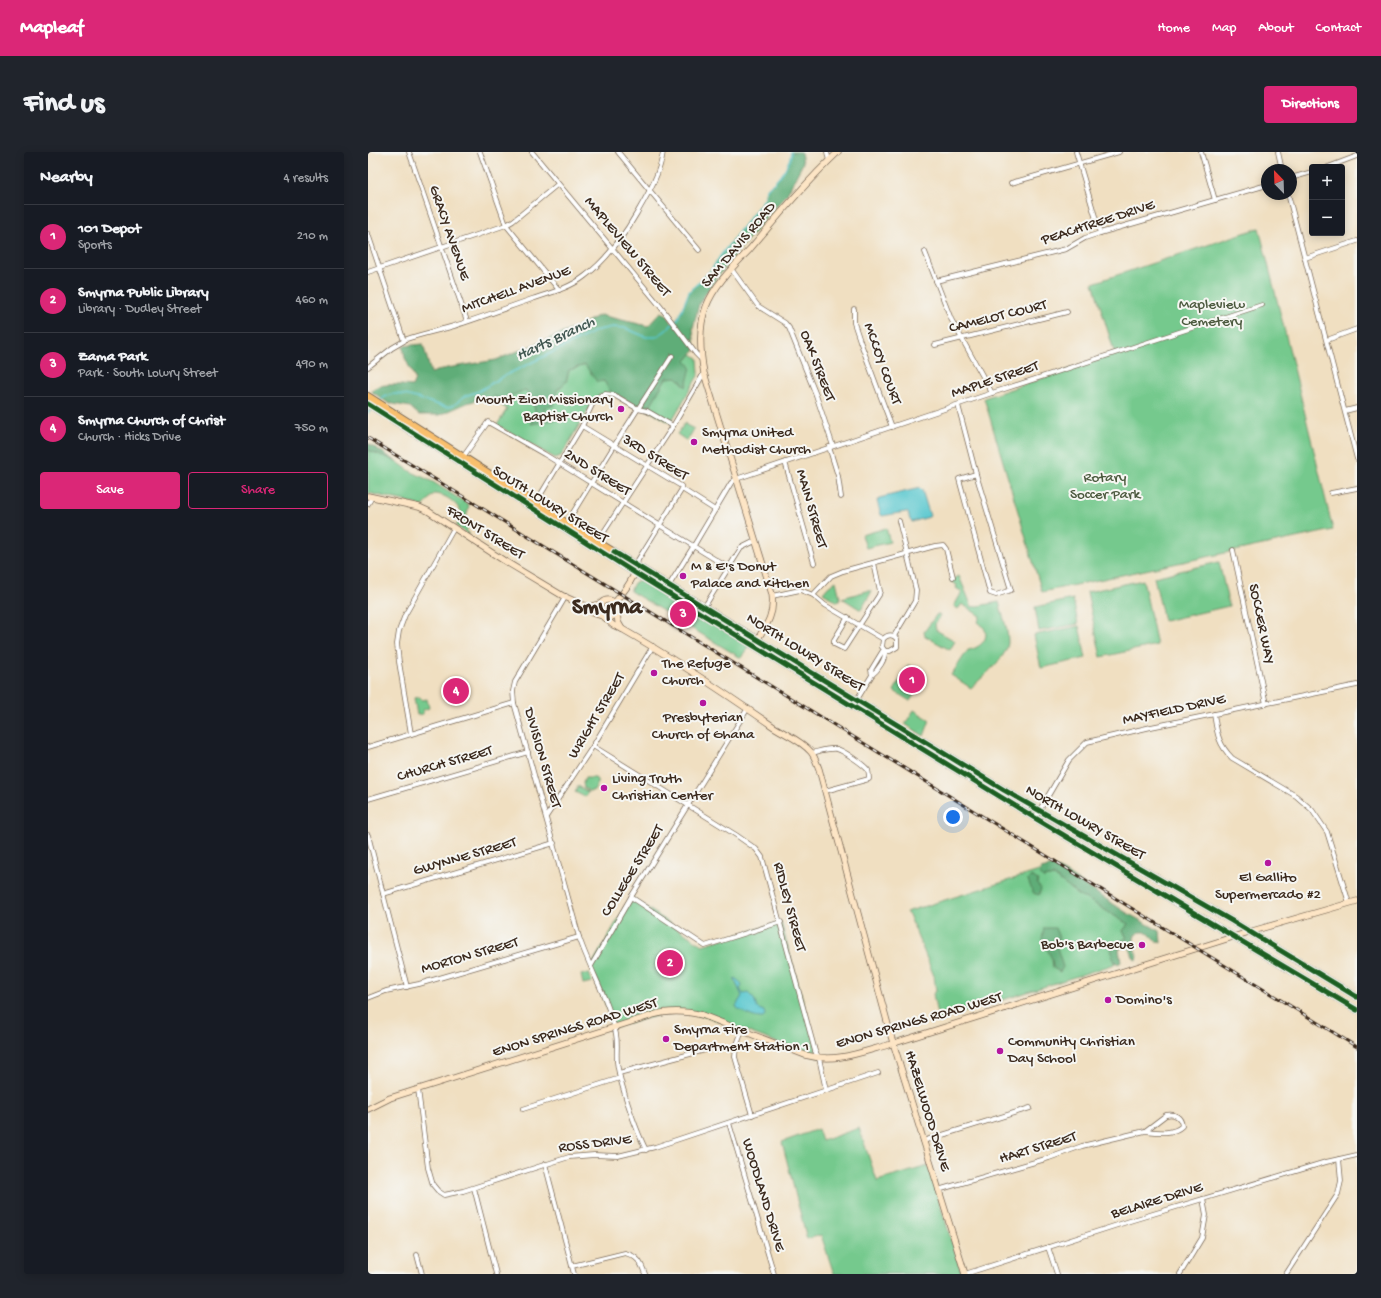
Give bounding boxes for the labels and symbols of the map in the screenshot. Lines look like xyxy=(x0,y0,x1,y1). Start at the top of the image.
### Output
north arrow xyxy=(1261,164,1297,200)
street label: GRACY AVENUE xyxy=(424,183,474,283)
street label: MAPLEVIEW STREET xyxy=(580,193,675,302)
street label: PEACHTREE DRIVE xyxy=(1038,196,1157,250)
street label: SAM DAVIS ROAD xyxy=(698,198,780,292)
street label: MITCHELL AVENUE xyxy=(459,262,574,318)
street label: CAMELOT COURT xyxy=(947,296,1050,338)
park label: Mapleview Cemetery xyxy=(1179,296,1246,331)
water label: Harts Branch xyxy=(514,313,599,366)
street label: MCCOY COURT xyxy=(859,321,906,408)
street label: OAK STREET xyxy=(795,328,839,405)
street label: MAPLE STREET xyxy=(949,357,1042,403)
place label: Mount Zion Missionary Baptist Church xyxy=(476,391,614,426)
marker: Mount Zion Missionary Baptist Church xyxy=(616,404,626,414)
place label: Smyrna United Methodist Church xyxy=(702,424,811,459)
street label: 3RD STREET xyxy=(618,430,692,486)
marker: Smyrna United Methodist Church xyxy=(689,437,699,447)
street label: 2ND STREET xyxy=(560,445,635,501)
street label: SOUTH LOWRY STREET xyxy=(489,462,612,549)
street label: MAIN STREET xyxy=(791,467,831,552)
park label: Rotary Soccer Park xyxy=(1070,469,1141,504)
street label: FRONT STREET xyxy=(442,501,528,565)
place label: M & E's Donut Palace and Kitchen xyxy=(690,558,809,593)
marker: M & E's Donut Palace and Kitchen xyxy=(678,571,688,581)
street label: SOCCER WAY xyxy=(1244,582,1278,666)
district label: Smyrna xyxy=(572,595,643,622)
pin: 3 xyxy=(670,599,696,629)
street label: NORTH LOWRY STREET xyxy=(743,610,868,697)
place label: The Refuge Church xyxy=(661,655,731,690)
pin: 1 xyxy=(899,665,925,695)
marker: The Refuge Church xyxy=(649,668,659,678)
street label: WRIGHT STREET xyxy=(564,669,630,762)
pin: 4 xyxy=(443,676,469,706)
street label: MAYFIELD DRIVE xyxy=(1121,690,1228,730)
marker: Presbyterian Church of Ghana xyxy=(698,698,708,708)
street label: DIVISION STREET xyxy=(519,705,565,811)
place label: Presbyterian Church of Ghana xyxy=(652,709,755,744)
street label: CHURCH STREET xyxy=(395,741,496,786)
place label: Living Truth Christian Center xyxy=(612,770,715,805)
street label: NORTH LOWRY STREET xyxy=(1022,781,1149,865)
marker: Living Truth Christian Center xyxy=(599,783,609,793)
your location xyxy=(943,807,963,827)
street label: COLLEGE STREET xyxy=(598,821,669,920)
street label: GWYNNE STREET xyxy=(411,833,520,880)
marker: El Gallito Supermercado #2 xyxy=(1263,858,1273,868)
street label: RIDLEY STREET xyxy=(768,860,810,955)
place label: El Gallito Supermercado #2 xyxy=(1215,869,1321,904)
street label: MORTON STREET xyxy=(419,933,522,979)
place label: Bob's Barbecue xyxy=(1040,936,1134,954)
marker: Bob's Barbecue xyxy=(1137,940,1147,950)
pin: 2 xyxy=(657,948,683,978)
street label: ENON SPRINGS ROAD WEST xyxy=(834,988,1005,1053)
place label: Domino's xyxy=(1115,991,1172,1009)
street label: ENON SPRINGS ROAD WEST xyxy=(490,994,661,1062)
marker: Domino's xyxy=(1103,995,1113,1005)
place label: Smyrna Fire Department Station 1 xyxy=(673,1021,809,1056)
place label: Community Christian Day School xyxy=(1007,1033,1135,1068)
marker: Smyrna Fire Department Station 1 xyxy=(661,1034,671,1044)
marker: Community Christian Day School xyxy=(995,1046,1005,1056)
street label: HAZELWOOD DRIVE xyxy=(900,1049,954,1174)
street label: HART STREET xyxy=(997,1127,1080,1168)
street label: ROSS DRIVE xyxy=(558,1131,633,1157)
street label: WOODLAND DRIVE xyxy=(737,1136,789,1254)
street label: BELAIRE DRIVE xyxy=(1108,1178,1206,1224)

